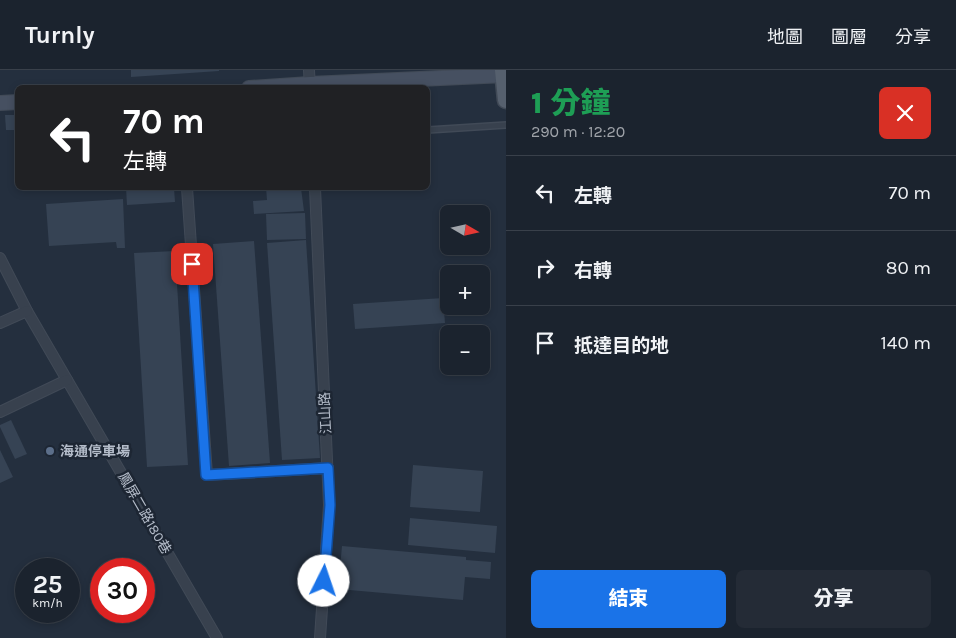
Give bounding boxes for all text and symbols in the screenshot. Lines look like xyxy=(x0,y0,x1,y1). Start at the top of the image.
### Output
text: Turnly xyxy=(25,21,95,49)
text: 地圖 xyxy=(767,26,803,48)
text: 圖層 xyxy=(831,26,867,48)
text: 分享 xyxy=(895,26,931,48)
text: 1 分鐘 xyxy=(531,85,611,121)
button: close xyxy=(879,87,931,139)
text: 70 m xyxy=(123,101,205,142)
icon: left xyxy=(40,105,105,170)
text: 290 m · 12:20 xyxy=(531,122,625,141)
text: 左轉 xyxy=(123,149,167,175)
icon: left xyxy=(531,179,559,207)
text: 70 m xyxy=(889,182,931,204)
text: 左轉 xyxy=(574,185,612,207)
north arrow xyxy=(440,205,490,255)
map controls xyxy=(440,205,490,375)
pin xyxy=(171,243,213,285)
icon: arrive xyxy=(178,250,206,278)
icon: right xyxy=(531,254,559,282)
text: 80 m xyxy=(886,257,931,279)
text: 右轉 xyxy=(574,260,612,282)
button: + xyxy=(440,265,490,315)
button: − xyxy=(440,325,490,375)
icon: arrive xyxy=(531,329,559,357)
text: 140 m xyxy=(881,332,931,354)
text: 抵達目的地 xyxy=(574,335,669,357)
street label: 江山路 xyxy=(316,392,335,434)
place label: 海通停車場 xyxy=(60,443,130,460)
marker: 海通停車場 xyxy=(44,445,56,457)
street label: 鳳屏二路180巷 xyxy=(114,469,175,557)
position arrow xyxy=(297,554,349,606)
speed limit sign: 30 xyxy=(90,558,155,623)
text: 25 xyxy=(33,570,62,599)
button: 結束 xyxy=(531,570,726,628)
button: 分享 xyxy=(736,570,931,628)
text: km/h xyxy=(32,596,63,610)

